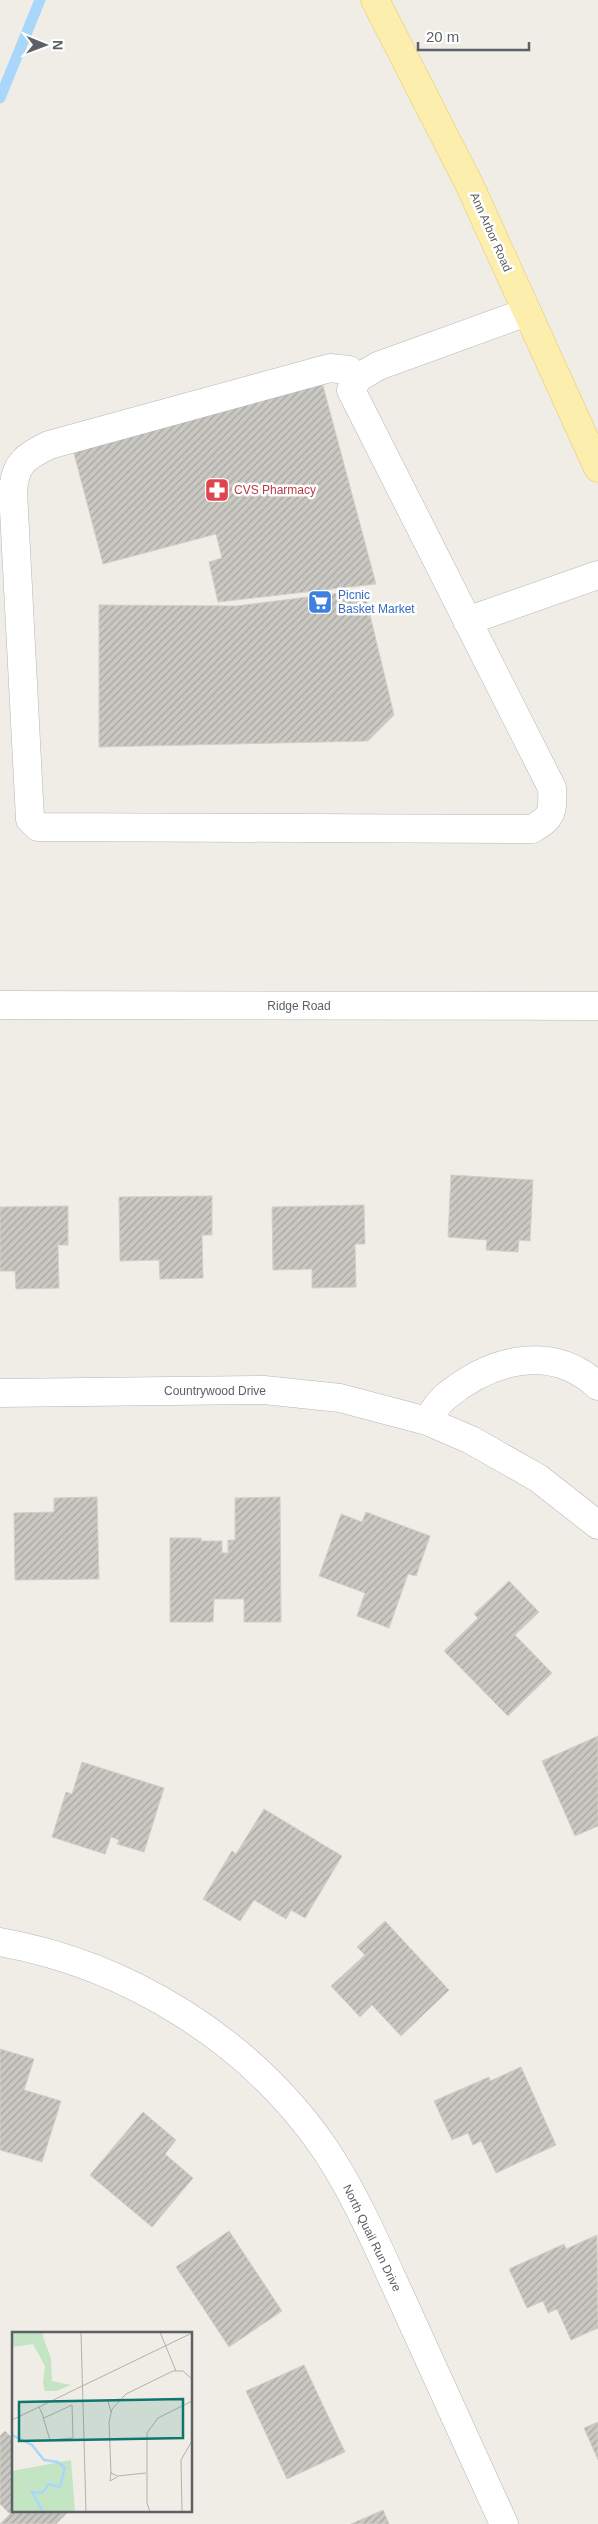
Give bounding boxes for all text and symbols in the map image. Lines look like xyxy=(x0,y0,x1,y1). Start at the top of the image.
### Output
north arrow xyxy=(20,20,70,70)
scale bar xyxy=(418,20,529,52)
text: 20 m xyxy=(426,28,459,45)
text: N xyxy=(50,40,66,50)
street label: Ann Arbor Road xyxy=(467,190,515,274)
pharmacy icon: CVS Pharmacy xyxy=(204,477,230,503)
place label: CVS Pharmacy xyxy=(234,483,316,497)
place label: Picnic Basket Market xyxy=(338,588,415,616)
supermarket icon: Picnic Basket Market xyxy=(307,589,333,615)
street label: Ridge Road xyxy=(267,999,331,1013)
street label: Countrywood Drive xyxy=(164,1384,266,1398)
street label: North Quail Run Drive xyxy=(340,2182,404,2294)
inset map xyxy=(12,2332,192,2512)

